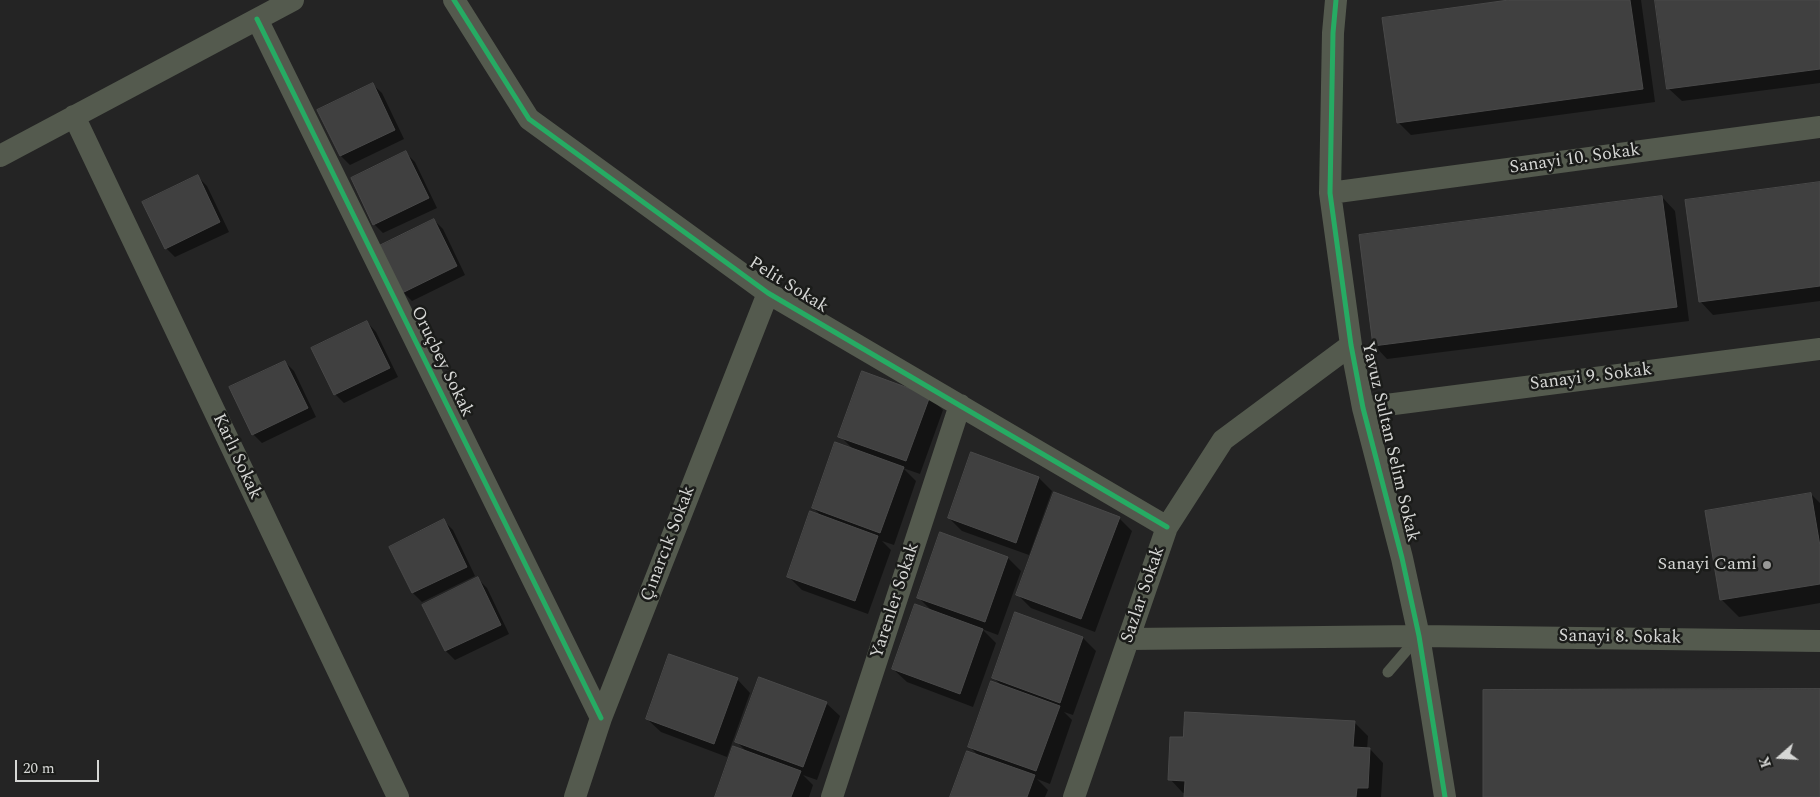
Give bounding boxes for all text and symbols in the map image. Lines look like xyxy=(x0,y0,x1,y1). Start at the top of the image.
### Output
street label: Sanayi 10. Sokak xyxy=(1508,140,1642,180)
street label: Pelit Sokak xyxy=(744,253,832,319)
street label: Oruçbey Sokak xyxy=(405,303,477,421)
street label: Yavuz Sultan Selim Sokak xyxy=(1355,340,1423,544)
street label: Sanayi 9. Sokak xyxy=(1529,360,1653,396)
street label: Karlı Sokak xyxy=(207,411,265,503)
street label: Çınarcık Sokak xyxy=(637,483,701,605)
street label: Yarenler Sokak xyxy=(867,540,925,662)
street label: Sazlar Sokak xyxy=(1117,544,1171,646)
place label: Sanayi Cami xyxy=(1658,554,1757,576)
marker: Sanayi Cami xyxy=(1761,559,1773,571)
street label: Sanayi 8. Sokak xyxy=(1558,626,1682,650)
north arrow xyxy=(1755,732,1805,782)
scale bar xyxy=(18,750,101,782)
text: K xyxy=(1754,754,1777,771)
text: 20 m xyxy=(23,757,55,780)

